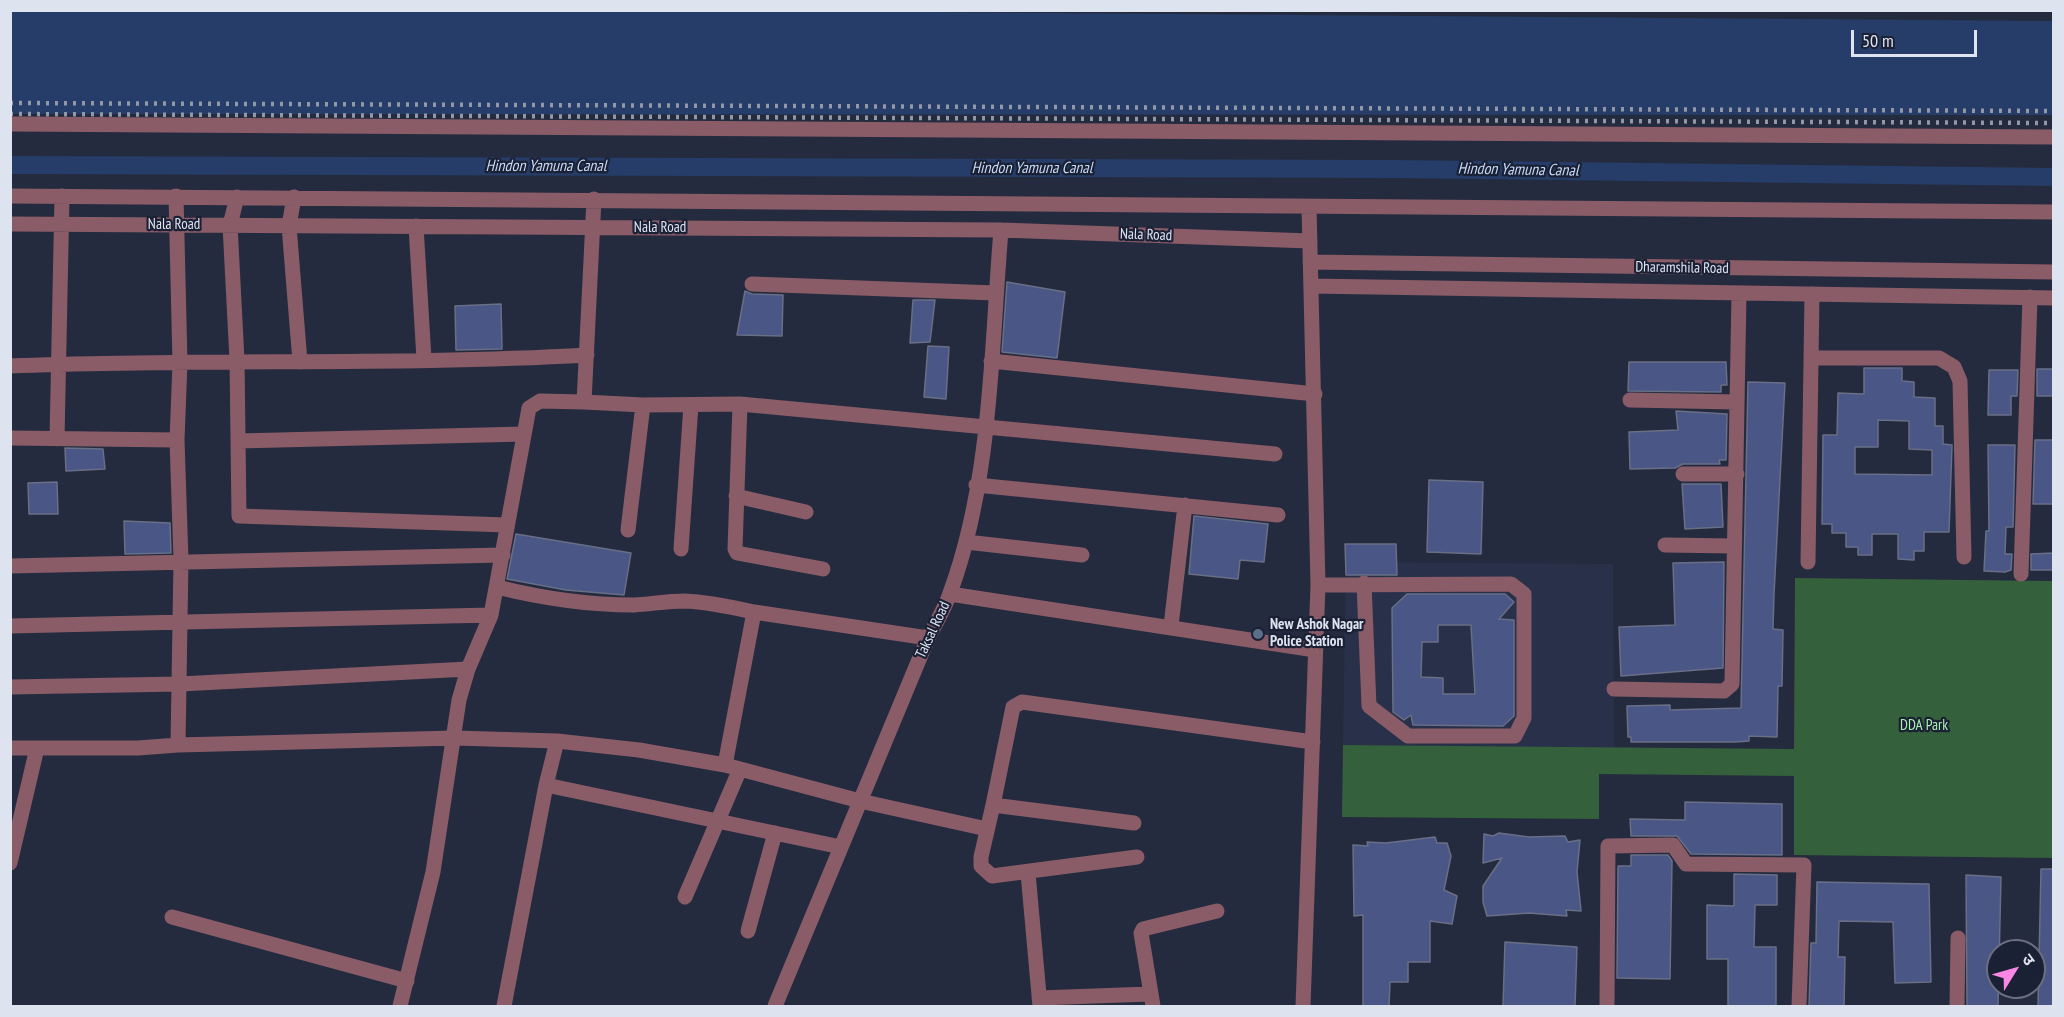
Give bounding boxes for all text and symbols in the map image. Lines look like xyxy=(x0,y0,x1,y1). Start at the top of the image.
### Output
scale bar xyxy=(1854,18,1980,56)
text: 50 m xyxy=(1862,29,1894,52)
water label: Hindon Yamuna Canal xyxy=(486,156,606,176)
water label: Hindon Yamuna Canal xyxy=(972,158,1092,178)
water label: Hindon Yamuna Canal xyxy=(1457,159,1579,181)
street label: Nala Road xyxy=(148,216,200,234)
street label: Nala Road xyxy=(634,219,686,237)
street label: Nala Road xyxy=(1120,225,1172,245)
street label: Dharamshila Road xyxy=(1635,258,1729,278)
street label: Taksal Road xyxy=(912,599,954,661)
place label: New Ashok Nagar Police Station xyxy=(1270,616,1363,651)
marker: New Ashok Nagar Police Station xyxy=(1251,627,1265,641)
park label: DDA Park xyxy=(1900,717,1948,735)
north arrow xyxy=(1986,939,2046,999)
text: उ xyxy=(2018,950,2040,969)

